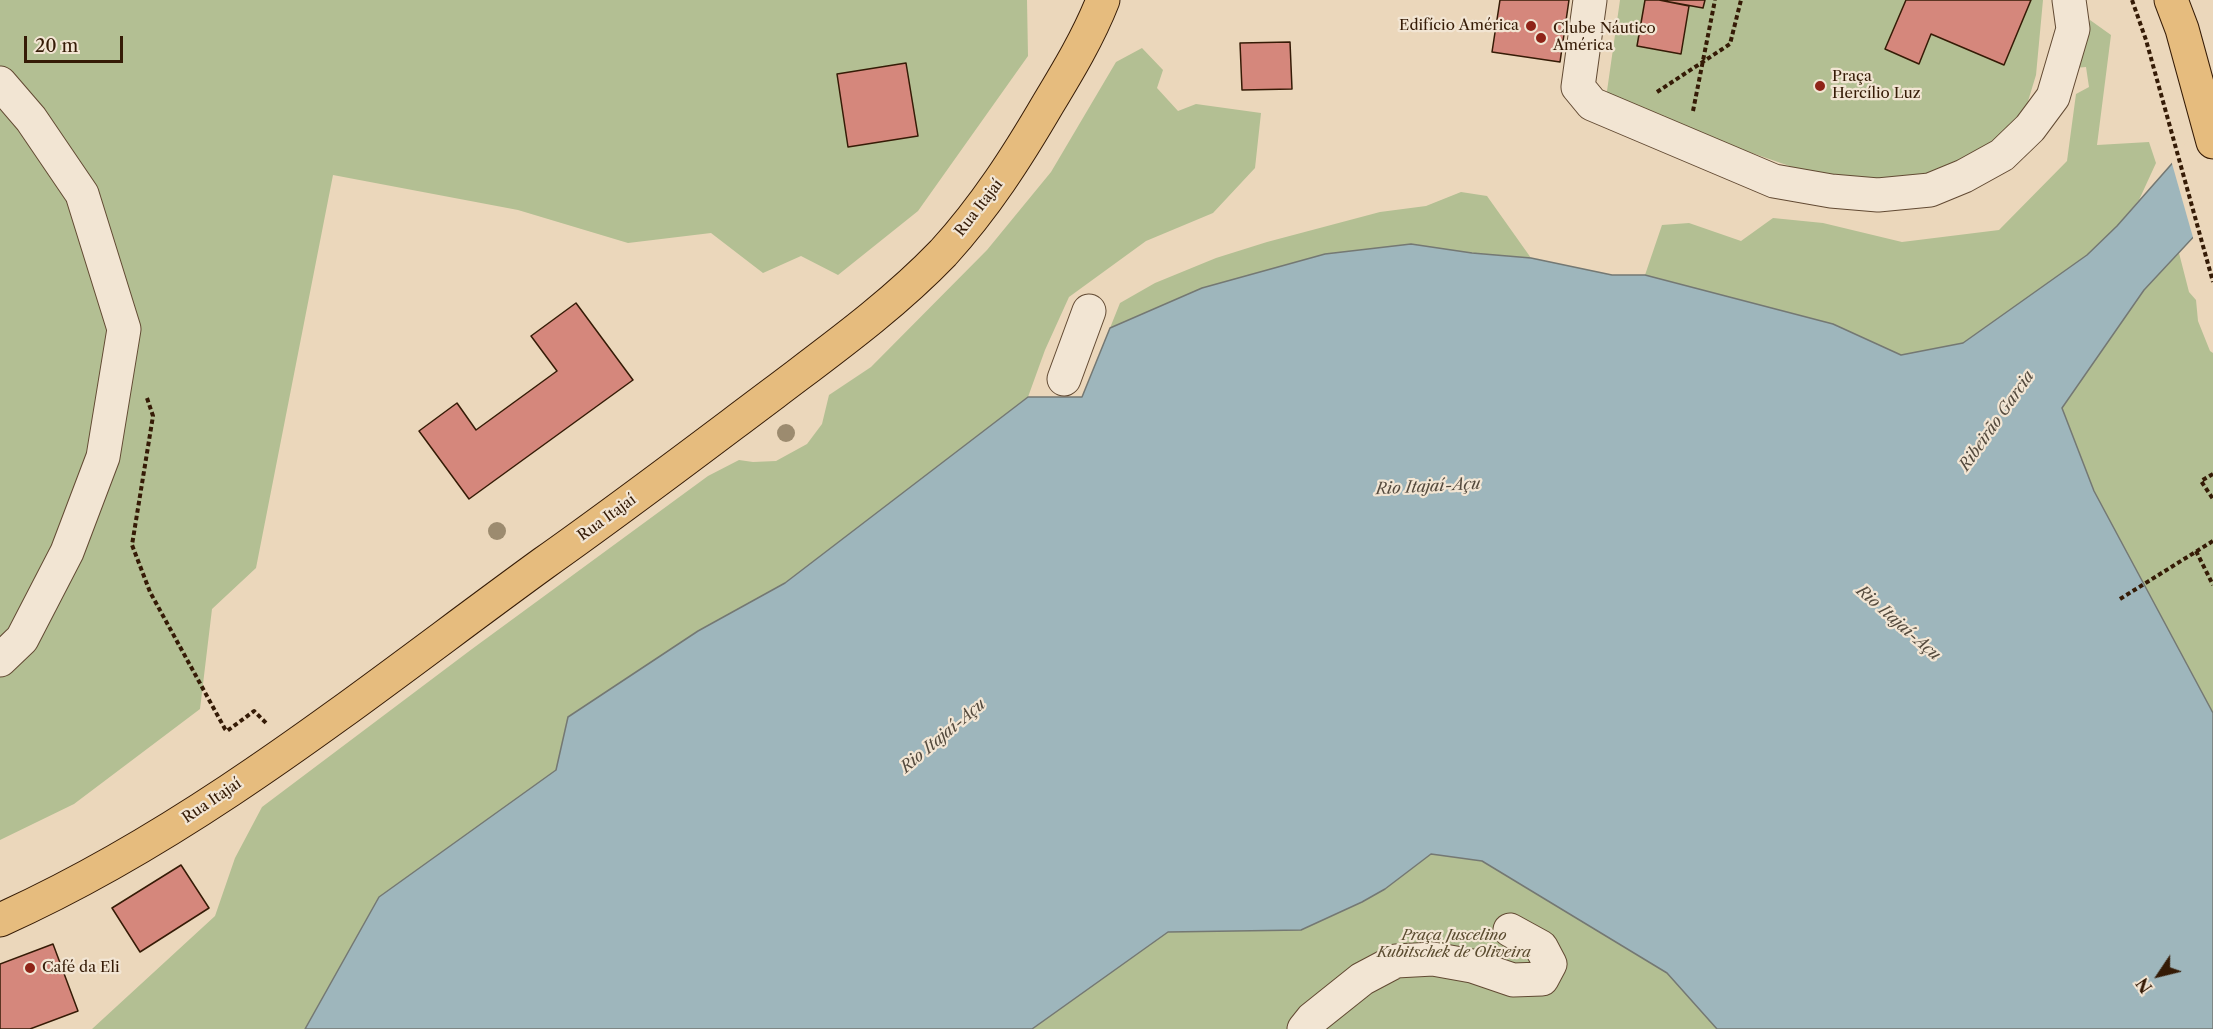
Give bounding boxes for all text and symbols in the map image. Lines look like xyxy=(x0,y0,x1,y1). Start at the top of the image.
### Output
place label: Edifício América xyxy=(1399,17,1519,35)
marker: Edifício América xyxy=(1524,19,1538,33)
place label: Clube Náutico América xyxy=(1553,20,1656,55)
scale bar xyxy=(27,24,126,62)
marker: Clube Náutico América xyxy=(1534,31,1548,45)
text: 20 m xyxy=(35,35,78,57)
place label: Praça Hercílio Luz xyxy=(1832,68,1920,103)
marker: Praça Hercílio Luz xyxy=(1813,79,1827,93)
street label: Rua Itajaí xyxy=(951,176,1007,240)
water label: Ribeirão Garcia xyxy=(1955,367,2039,475)
water label: Rio Itajaí-Açu xyxy=(1375,475,1481,499)
street label: Rua Itajaí xyxy=(574,491,640,545)
water label: Rio Itajaí-Açu xyxy=(1852,581,1944,665)
water label: Rio Itajaí-Açu xyxy=(897,695,989,777)
street label: Rua Itajaí xyxy=(179,775,245,827)
park label: Praça Juscelino Kubitschek de Oliveira xyxy=(1377,927,1531,962)
north arrow xyxy=(2129,945,2189,1005)
place label: Café da Eli xyxy=(42,959,119,977)
marker: Café da Eli xyxy=(23,961,37,975)
text: N xyxy=(2132,974,2156,997)

